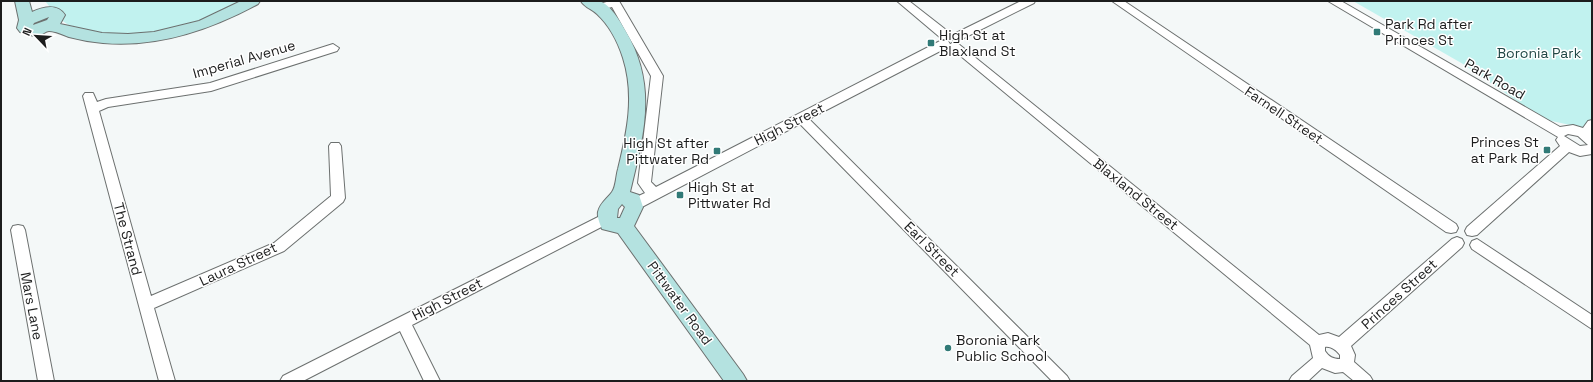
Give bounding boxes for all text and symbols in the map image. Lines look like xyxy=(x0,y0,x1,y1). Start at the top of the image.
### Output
place label: Park Rd after Princes St xyxy=(1385,15,1472,49)
north arrow xyxy=(16,16,56,56)
text: N xyxy=(19,25,35,38)
place label: High St at Blaxland St xyxy=(939,26,1016,60)
marker: Park Rd after Princes St xyxy=(1372,27,1382,37)
street label: Imperial Avenue xyxy=(191,36,297,82)
marker: High St at Blaxland St xyxy=(926,38,936,48)
park label: Boronia Park xyxy=(1497,44,1582,62)
street label: Park Road xyxy=(1461,54,1529,104)
street label: Farnell Street xyxy=(1241,82,1327,148)
street label: High Street xyxy=(751,99,827,149)
place label: Princes St at Park Rd xyxy=(1471,133,1539,167)
place label: High St after Pittwater Rd xyxy=(623,134,709,168)
marker: Princes St at Park Rd xyxy=(1542,145,1552,155)
marker: High St after Pittwater Rd xyxy=(712,146,722,156)
street label: Blaxland Street xyxy=(1090,154,1182,234)
place label: High St at Pittwater Rd xyxy=(688,178,771,212)
marker: High St at Pittwater Rd xyxy=(675,190,685,200)
street label: The Strand xyxy=(110,201,146,277)
street label: Earl Street xyxy=(901,218,963,280)
street label: Laura Street xyxy=(196,238,280,290)
street label: Princes Street xyxy=(1357,255,1441,333)
street label: Pittwater Road xyxy=(644,258,716,348)
street label: Mars Lane xyxy=(17,270,47,342)
street label: High Street xyxy=(409,274,485,324)
place label: Boronia Park Public School xyxy=(956,331,1047,365)
marker: Boronia Park Public School xyxy=(943,343,953,353)

